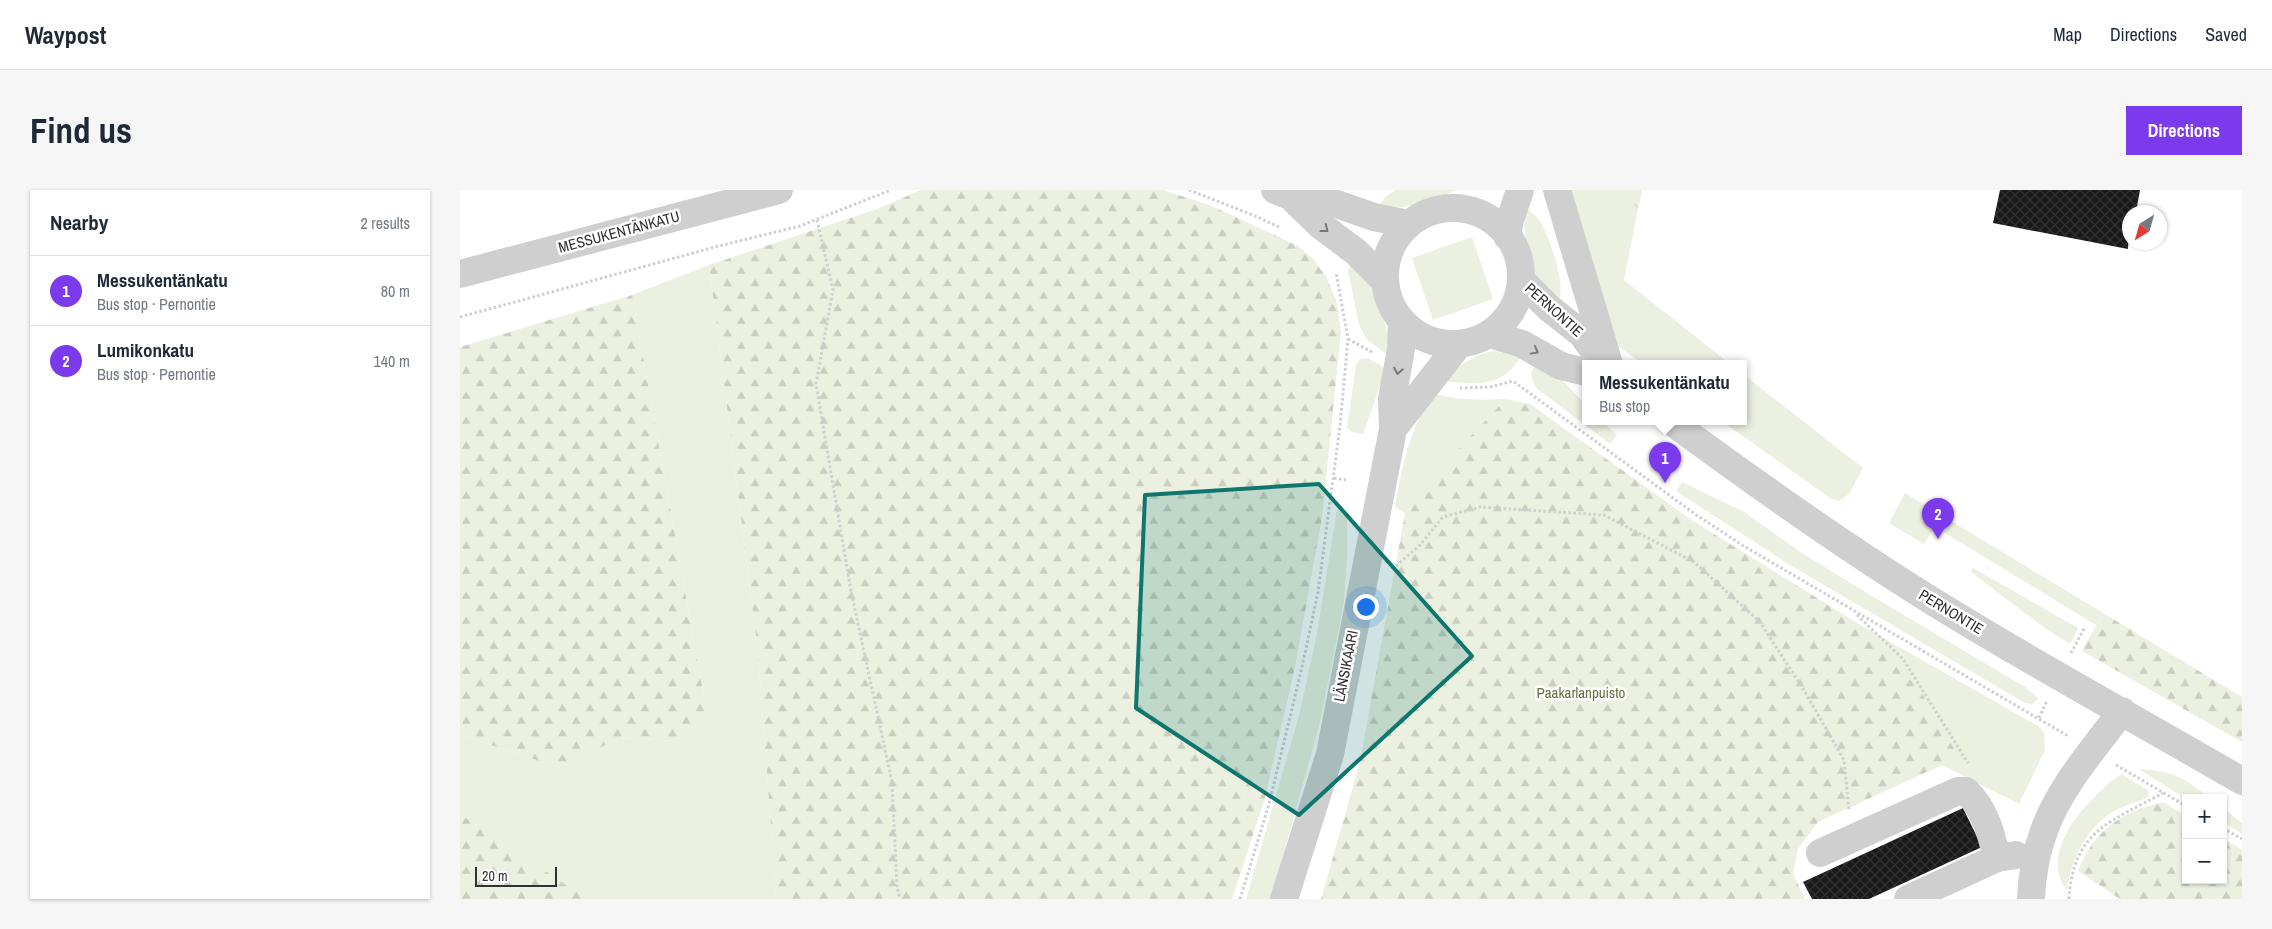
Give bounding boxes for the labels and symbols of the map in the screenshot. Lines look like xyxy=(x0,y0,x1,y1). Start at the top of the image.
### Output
street label: MESSUKENTÄNKATU xyxy=(556,205,682,258)
north arrow xyxy=(2122,205,2167,250)
one-way arrow xyxy=(1319,223,1329,232)
street label: PERNONTIE xyxy=(1521,278,1588,341)
one-way arrow xyxy=(1530,345,1539,355)
one-way arrow xyxy=(1393,366,1403,375)
pin: 1 xyxy=(1649,442,1681,483)
pin: 2 xyxy=(1922,498,1954,539)
street label: PERNONTIE xyxy=(1915,584,1987,639)
your location xyxy=(1353,594,1379,620)
street label: LÄNSIKAARI xyxy=(1328,628,1363,703)
park label: Paakarlanpuisto xyxy=(1537,682,1626,703)
scale bar xyxy=(475,864,558,887)

